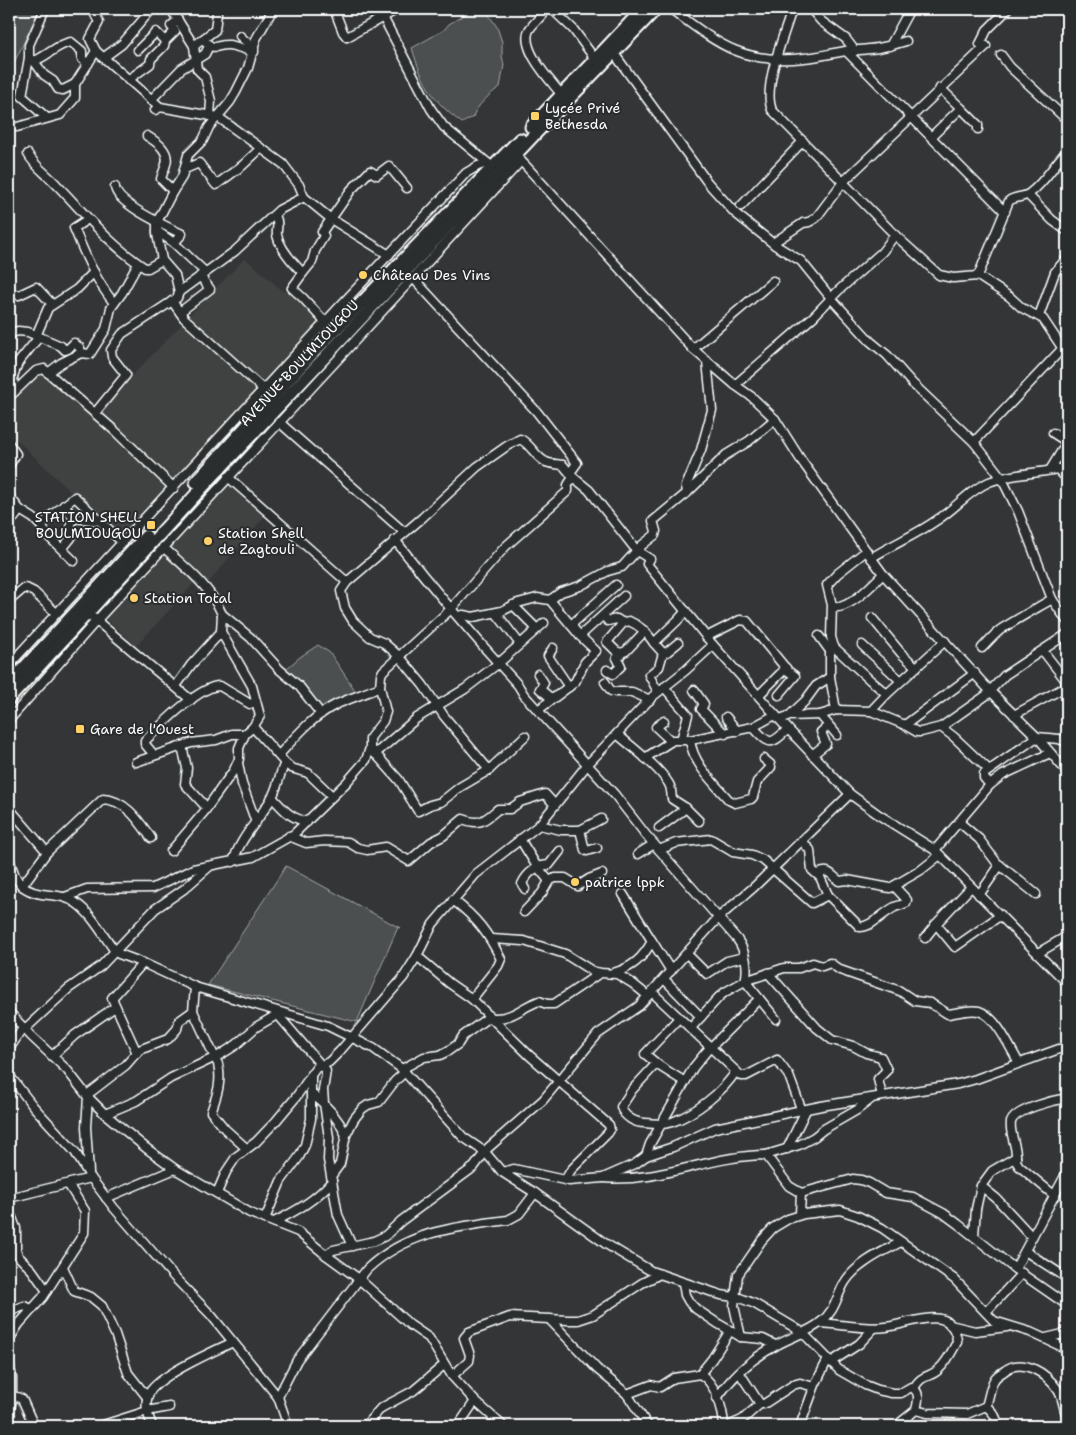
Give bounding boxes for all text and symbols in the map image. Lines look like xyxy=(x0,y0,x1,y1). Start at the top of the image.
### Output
place label: Lycée Privé Bethesda xyxy=(545,99,621,133)
marker: Lycée Privé Bethesda xyxy=(529,110,541,122)
place label: Château Des Vins xyxy=(373,266,491,284)
marker: Château Des Vins xyxy=(357,269,369,281)
street label: AVENUE BOULMIOUGOU xyxy=(236,296,362,430)
place label: STATION SHELL BOULMIOUGOU xyxy=(35,508,141,542)
marker: STATION SHELL BOULMIOUGOU xyxy=(145,519,157,531)
place label: Station Shell de Zagtouli xyxy=(218,524,305,558)
marker: Station Shell de Zagtouli xyxy=(202,535,214,547)
place label: Station Total xyxy=(144,589,232,607)
marker: Station Total xyxy=(128,592,140,604)
place label: Gare de l'Ouest xyxy=(90,720,194,738)
marker: Gare de l'Ouest xyxy=(74,723,86,735)
place label: patrice lppk xyxy=(585,873,665,891)
marker: patrice lppk xyxy=(569,876,581,888)

